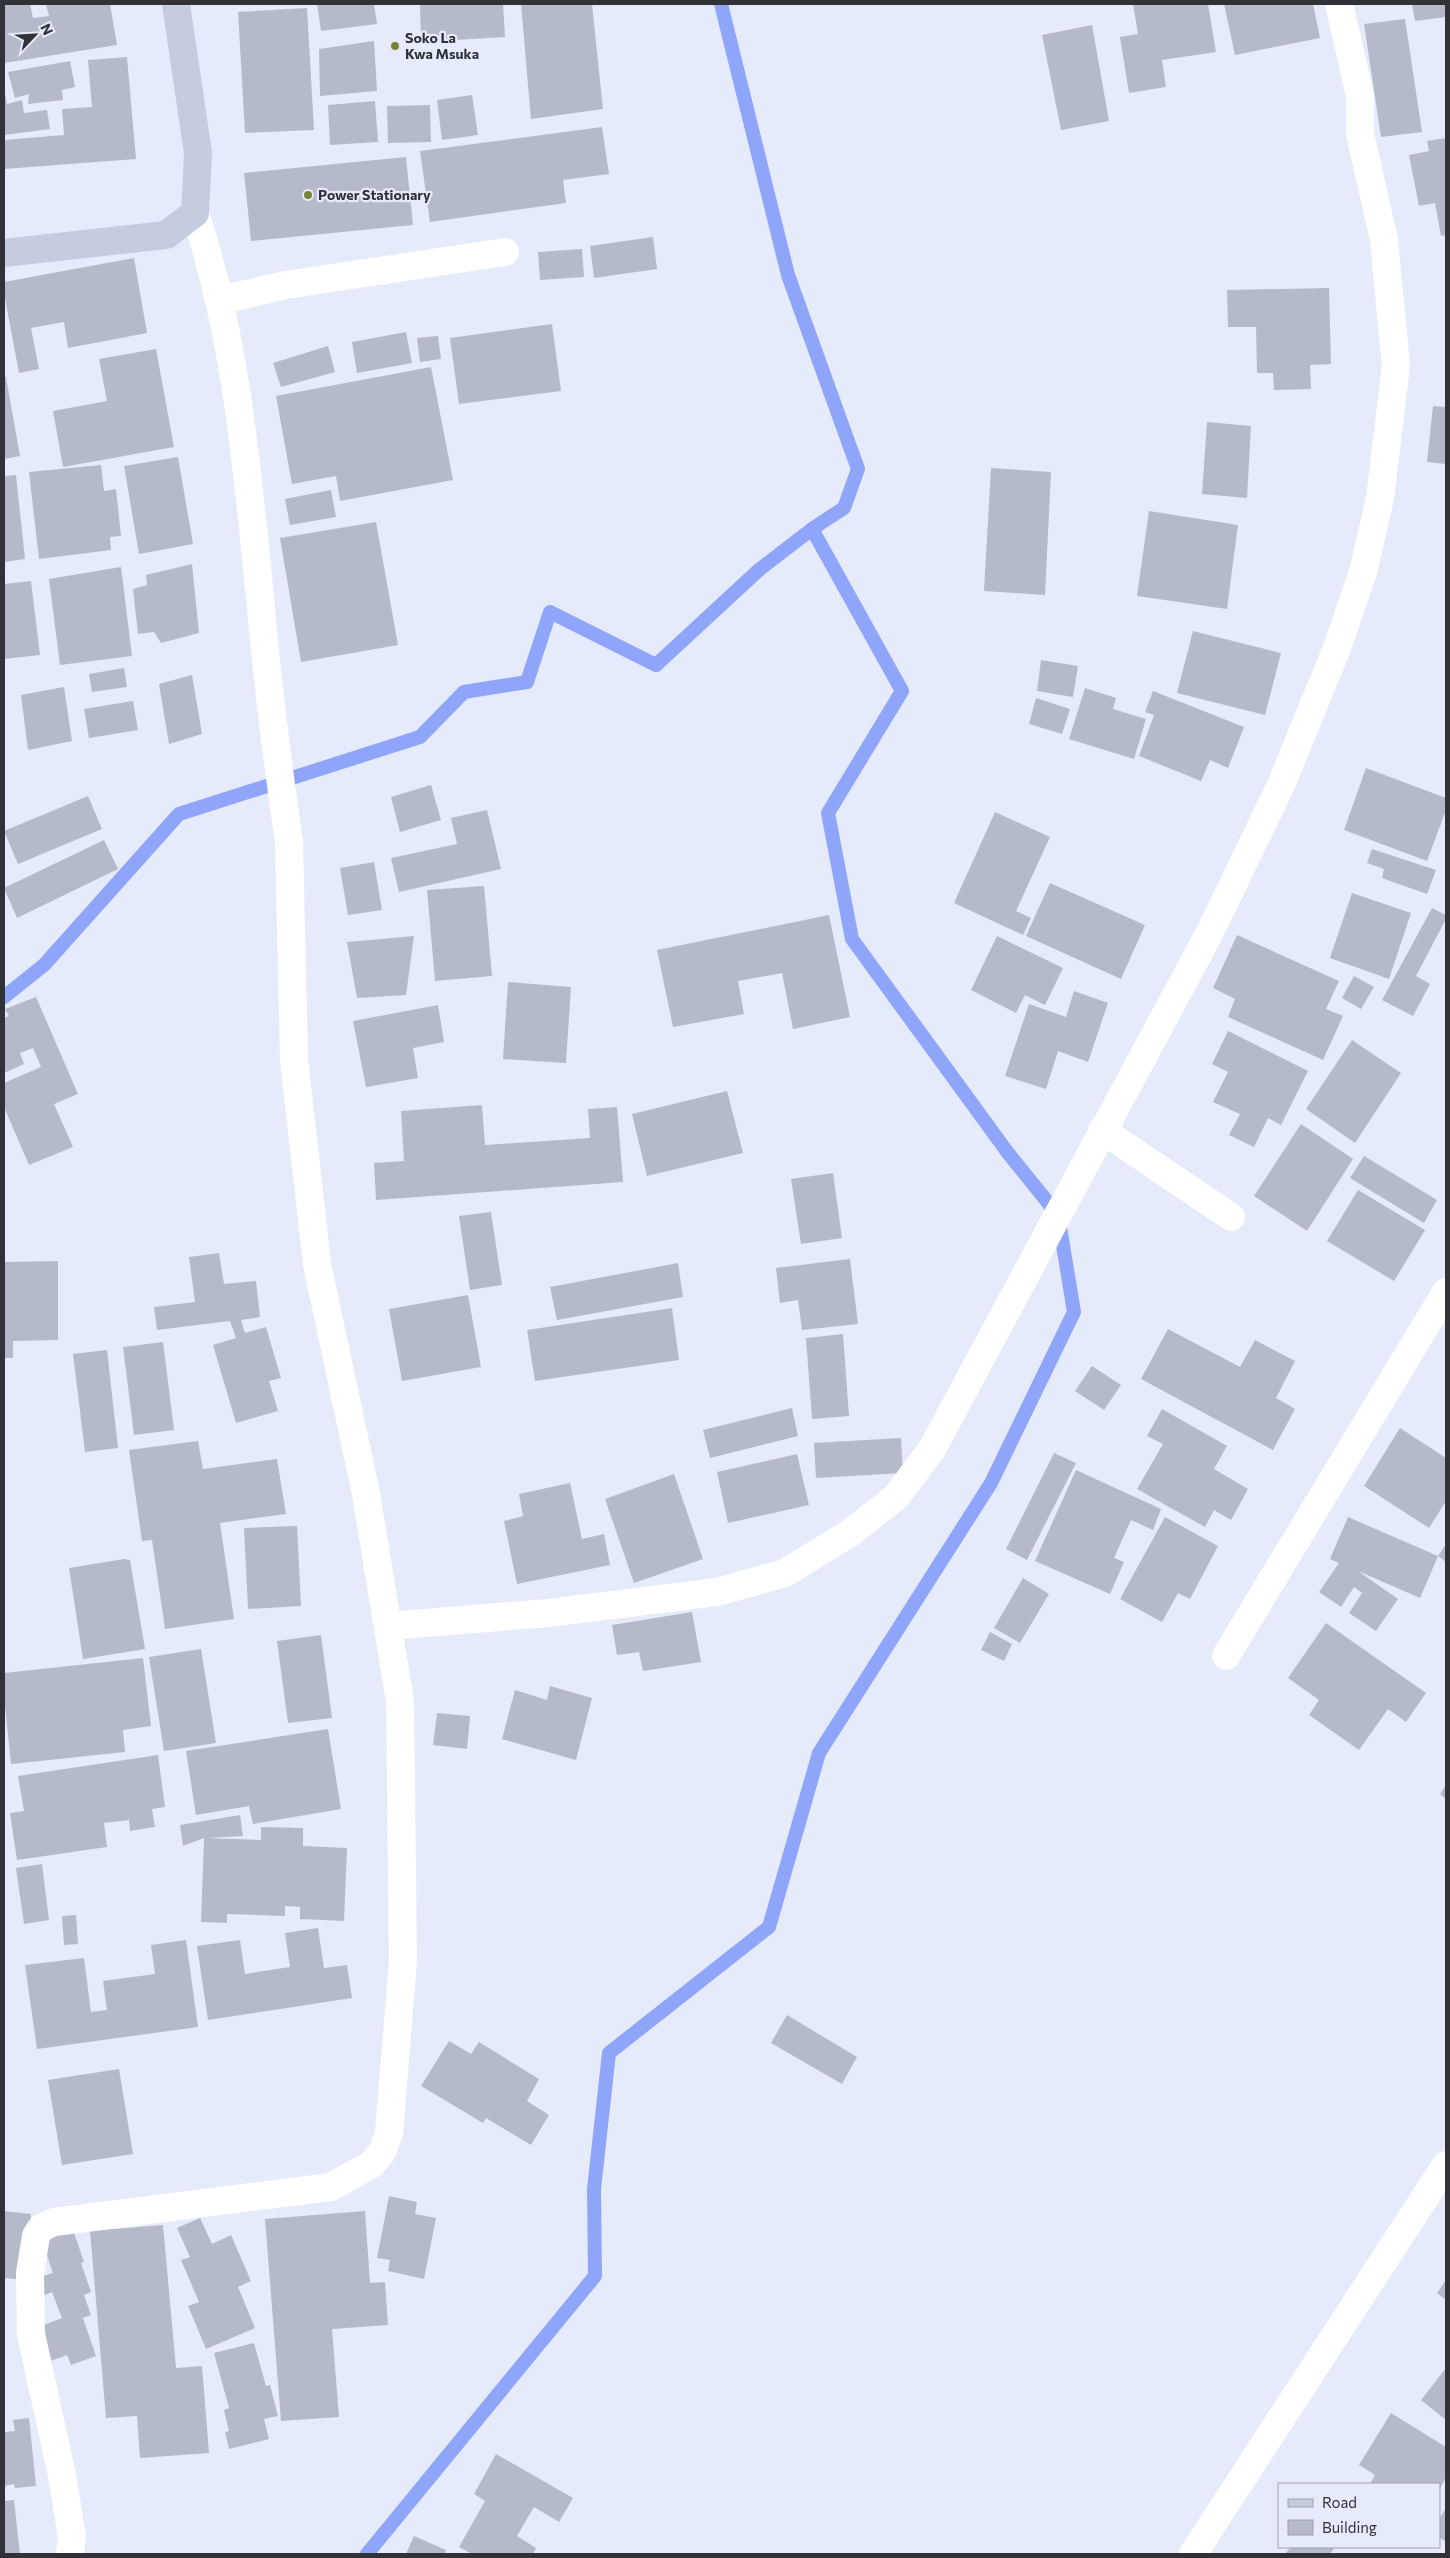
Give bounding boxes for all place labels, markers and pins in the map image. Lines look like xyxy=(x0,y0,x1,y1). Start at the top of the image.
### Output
place label: Soko La Kwa Msuka xyxy=(405,29,479,62)
marker: Soko La Kwa Msuka xyxy=(389,40,401,52)
place label: Power Stationary xyxy=(318,186,431,203)
marker: Power Stationary xyxy=(302,189,314,201)

